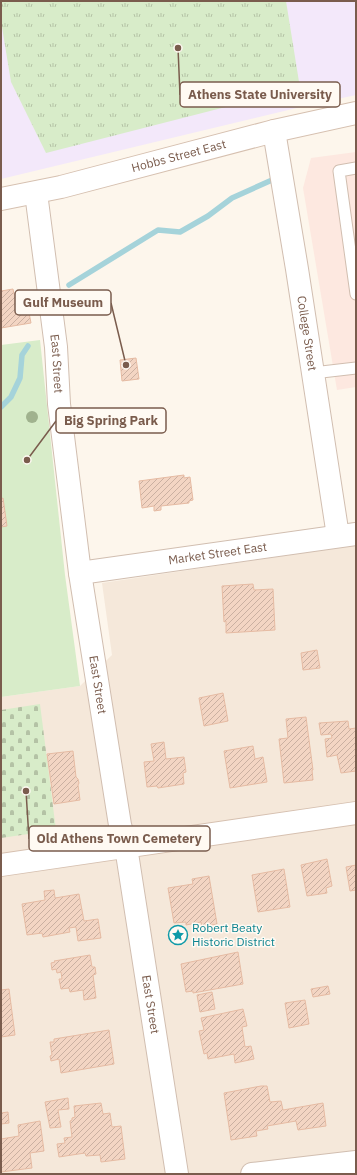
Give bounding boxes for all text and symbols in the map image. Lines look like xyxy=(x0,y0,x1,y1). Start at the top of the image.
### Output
callout: Athens State University xyxy=(180,82,340,107)
text: Athens State University xyxy=(188,86,332,103)
street label: Hobbs Street East xyxy=(130,136,228,175)
callout: Gulf Museum xyxy=(15,290,111,315)
text: Gulf Museum xyxy=(23,294,103,311)
street label: College Street xyxy=(294,295,321,372)
street label: East Street xyxy=(47,333,66,394)
callout: Big Spring Park xyxy=(56,408,166,433)
text: Big Spring Park xyxy=(64,412,159,429)
street label: Market Street East xyxy=(167,539,268,567)
street label: East Street xyxy=(86,654,110,715)
callout: Old Athens Town Cemetery xyxy=(29,826,210,851)
text: Old Athens Town Cemetery xyxy=(36,830,202,847)
place label: Robert Beaty Historic District xyxy=(192,920,275,949)
place icon: Robert Beaty Historic District xyxy=(167,924,189,946)
street label: East Street xyxy=(139,974,163,1035)

